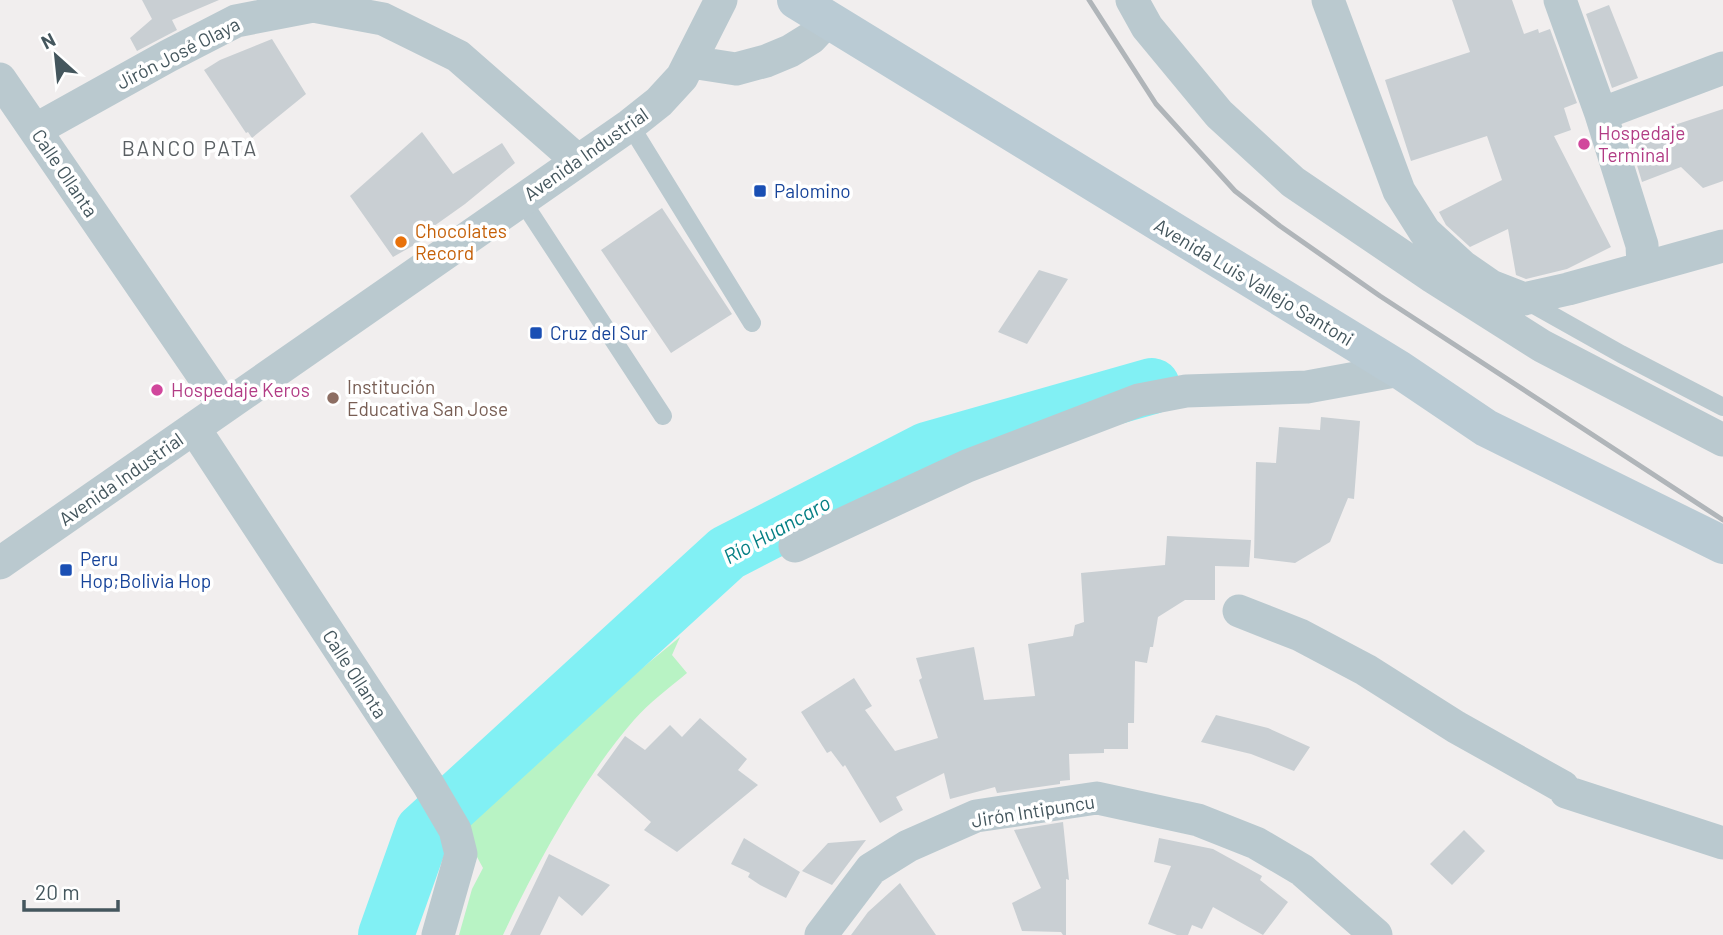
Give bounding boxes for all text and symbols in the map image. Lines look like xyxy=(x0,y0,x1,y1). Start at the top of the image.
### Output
street label: Jirón José Olaya xyxy=(112,12,243,94)
north arrow xyxy=(21,21,91,91)
text: N xyxy=(37,27,59,54)
street label: Avenida Industrial xyxy=(519,102,652,205)
place label: Hospedaje Terminal xyxy=(1598,121,1685,166)
street label: Calle Ollanta xyxy=(28,124,103,221)
district label: BANCO PATA xyxy=(122,135,258,160)
marker: Hospedaje Terminal xyxy=(1576,136,1592,152)
place label: Palomino xyxy=(774,179,851,202)
marker: Palomino xyxy=(752,183,768,199)
street label: Avenida Luis Vallejo Santoni xyxy=(1150,213,1358,350)
place label: Chocolates Record xyxy=(415,219,507,264)
marker: Chocolates Record xyxy=(393,234,409,250)
place label: Cruz del Sur xyxy=(550,321,648,344)
marker: Cruz del Sur xyxy=(528,325,544,341)
place label: Institución Educativa San Jose xyxy=(347,375,508,420)
place label: Hospedaje Keros xyxy=(171,378,310,401)
marker: Hospedaje Keros xyxy=(149,382,165,398)
marker: Institución Educativa San Jose xyxy=(325,390,341,406)
street label: Avenida Industrial xyxy=(54,427,187,530)
water label: Río Huancaro xyxy=(718,489,834,568)
place label: Peru Hop;Bolivia Hop xyxy=(80,547,211,592)
marker: Peru Hop;Bolivia Hop xyxy=(58,562,74,578)
street label: Calle Ollanta xyxy=(318,625,393,722)
street label: Jirón Intipuncu xyxy=(970,789,1096,832)
scale bar xyxy=(24,869,119,913)
text: 20 m xyxy=(35,879,80,904)

